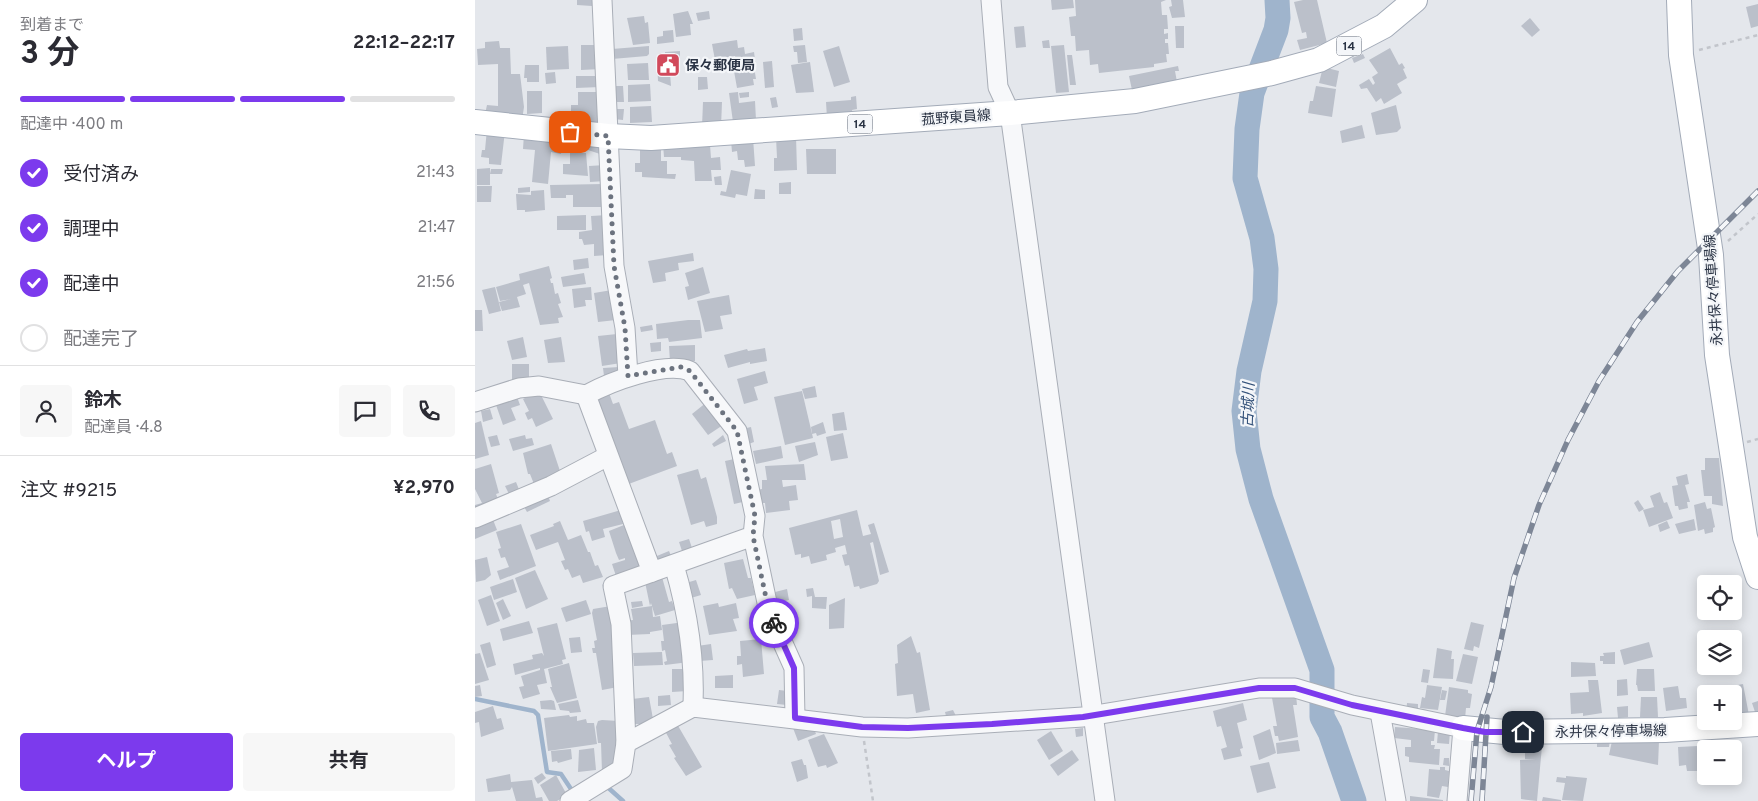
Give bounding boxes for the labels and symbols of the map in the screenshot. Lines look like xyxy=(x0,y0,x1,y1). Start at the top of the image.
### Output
road number: 14 xyxy=(1337,36,1361,56)
public building icon: 保々郵便局 xyxy=(655,52,681,78)
place label: 保々郵便局 xyxy=(685,58,755,75)
street label: 菰野東員線 xyxy=(921,108,992,129)
pin xyxy=(549,111,591,153)
road number: 14 xyxy=(847,115,873,134)
street label: 永井保々停車場線 xyxy=(1701,233,1727,346)
water label: 古城川 xyxy=(1239,380,1260,428)
courier xyxy=(749,598,799,648)
pin xyxy=(1502,711,1544,753)
street label: 永井保々停車場線 xyxy=(1555,722,1667,742)

